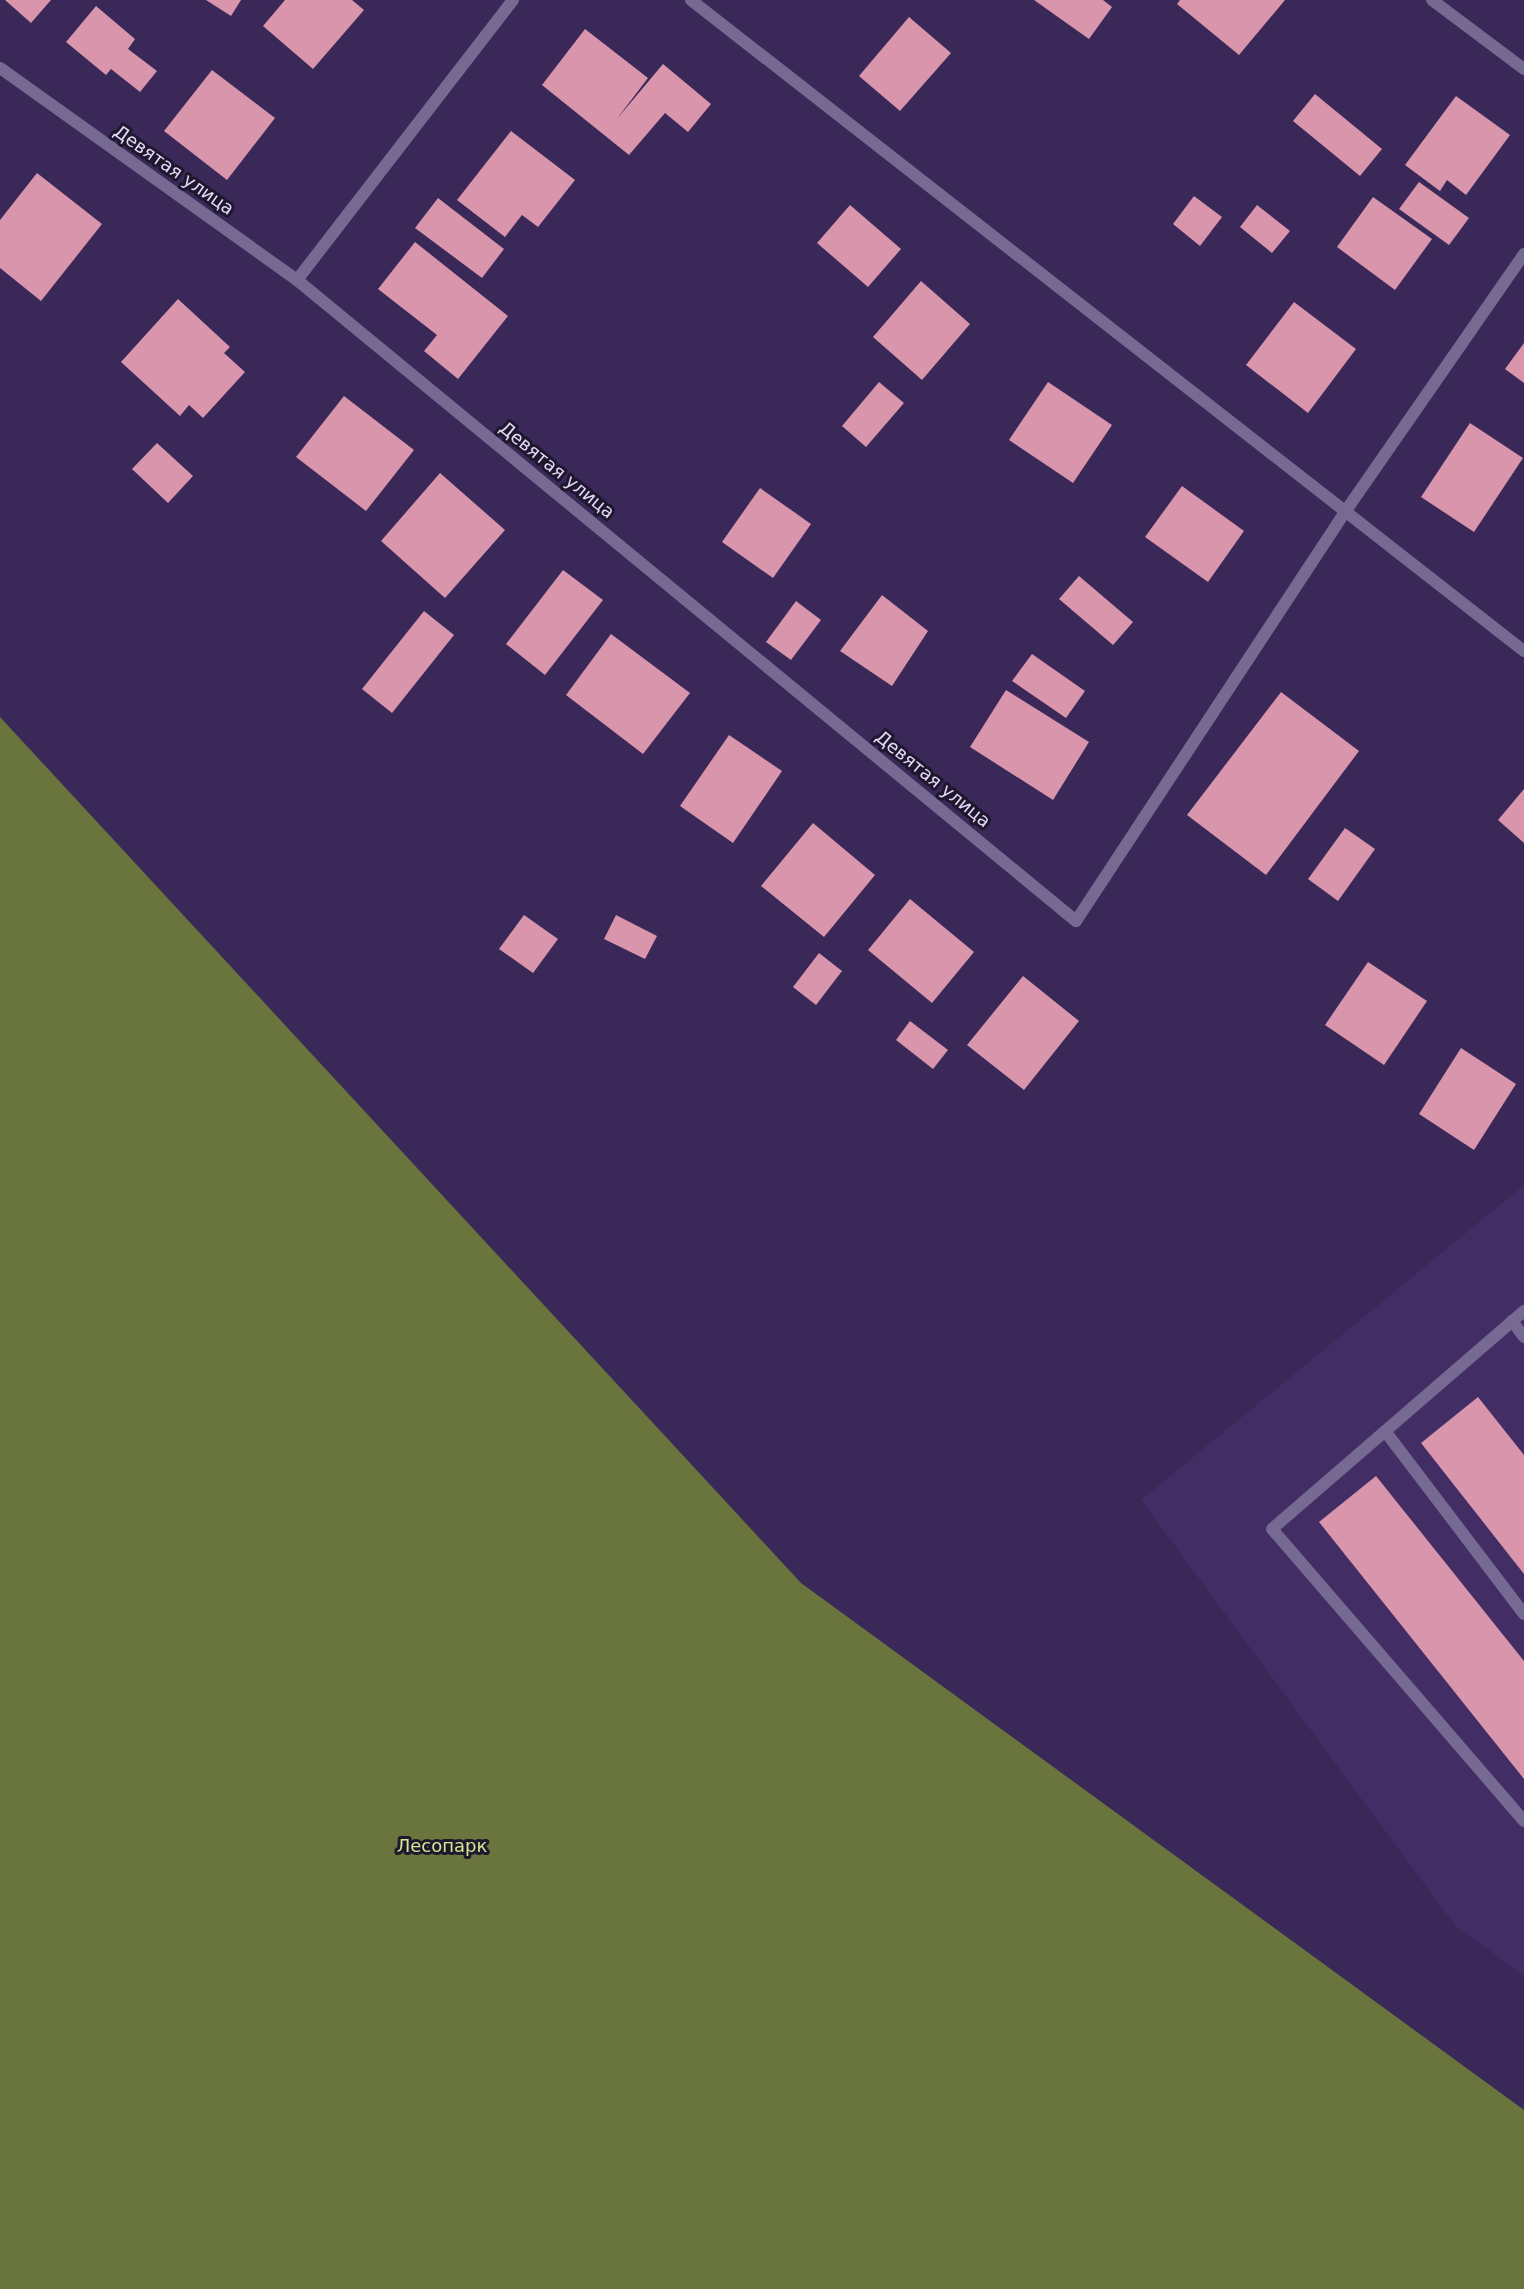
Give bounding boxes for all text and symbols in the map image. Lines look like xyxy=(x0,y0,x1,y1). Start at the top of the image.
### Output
street label: Девятая улица xyxy=(110,120,238,219)
street label: Девятая улица xyxy=(496,417,619,522)
street label: Девятая улица xyxy=(872,726,995,831)
park label: Лесопарк xyxy=(397,1835,487,1856)

